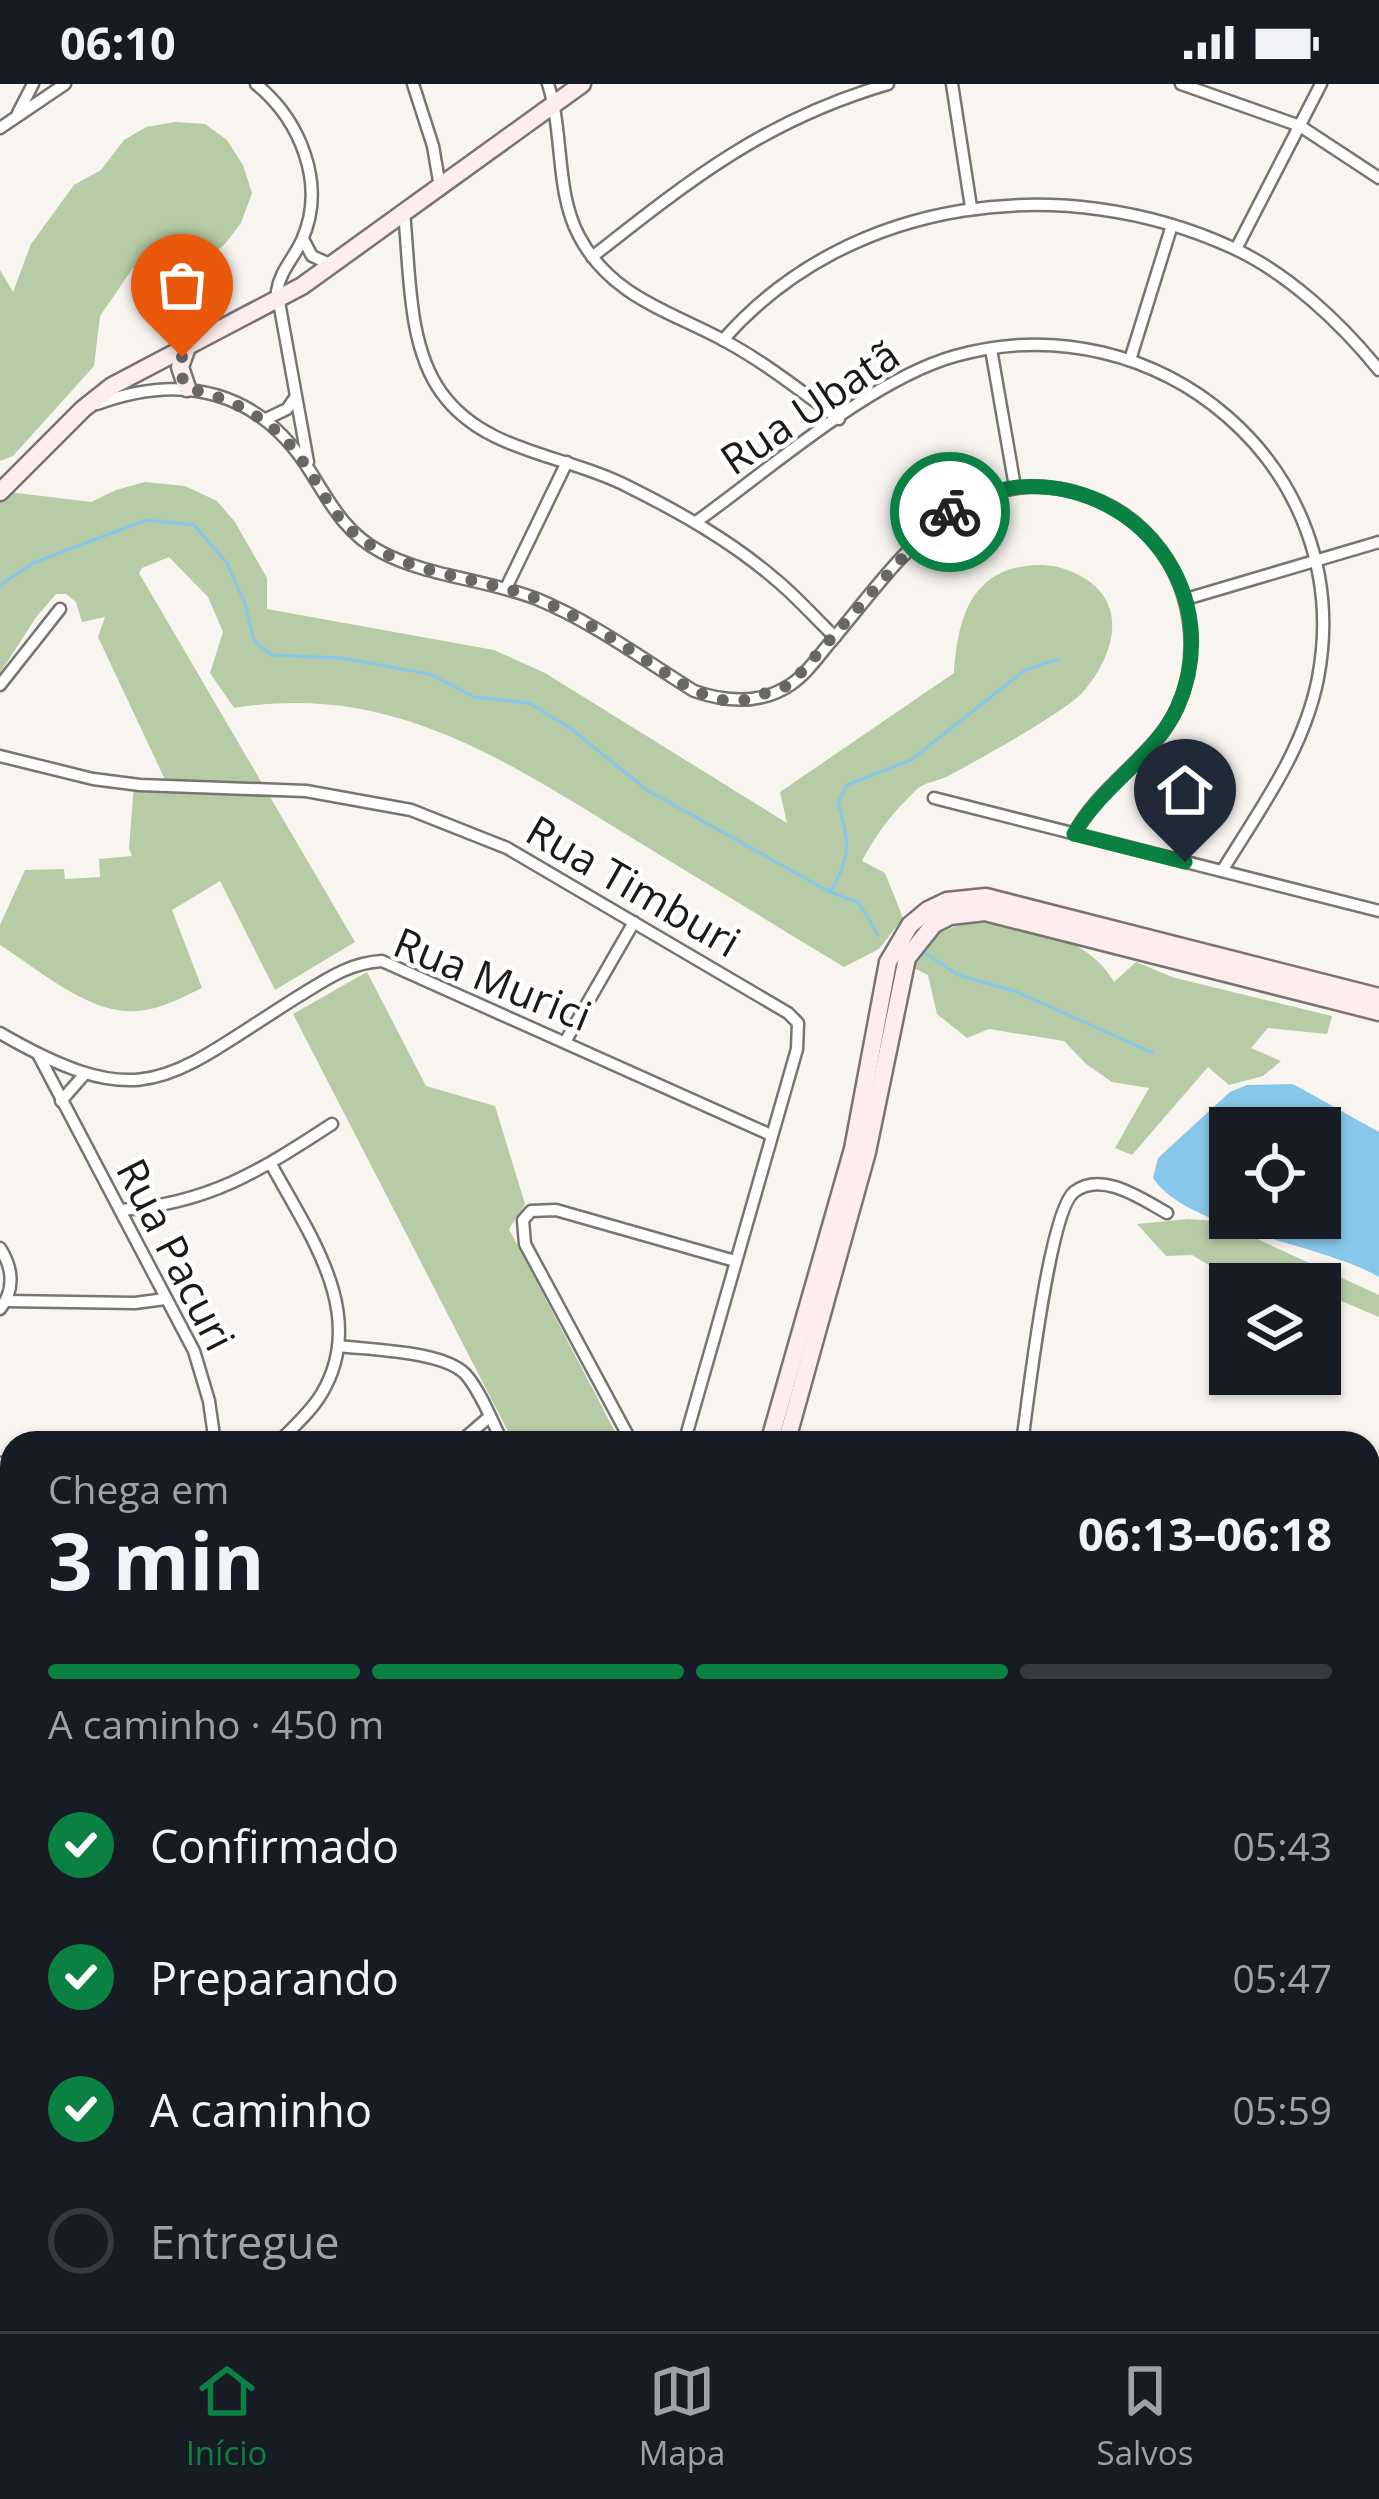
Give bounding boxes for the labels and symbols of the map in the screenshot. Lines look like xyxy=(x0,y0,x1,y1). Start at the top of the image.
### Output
pin xyxy=(131,234,233,357)
street label: Rua Ubatã xyxy=(709,325,909,487)
courier xyxy=(890,452,1010,572)
pin xyxy=(1134,739,1236,862)
street label: Rua Timburi xyxy=(517,801,751,969)
street label: Rua Murici xyxy=(386,913,600,1043)
street label: Rua Pacuri xyxy=(104,1148,250,1360)

